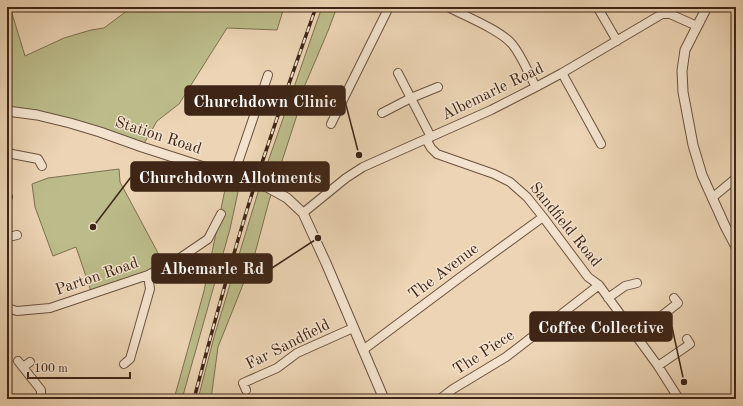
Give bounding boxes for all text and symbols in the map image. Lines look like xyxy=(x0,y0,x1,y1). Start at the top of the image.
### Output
street label: Albemarle Road xyxy=(440,60,546,124)
callout: Churchdown Clinic xyxy=(185,86,345,115)
text: Churchdown Clinic xyxy=(193,94,337,111)
street label: Station Road xyxy=(113,114,203,158)
callout: Churchdown Allotments xyxy=(131,162,329,191)
text: Churchdown Allotments xyxy=(139,170,321,187)
street label: Sandfield Road xyxy=(526,180,604,270)
street label: The Avenue xyxy=(406,241,482,303)
callout: Albemarle Rd xyxy=(152,254,272,283)
street label: Parton Road xyxy=(53,255,141,299)
text: Albemarle Rd xyxy=(160,261,264,278)
callout: Coffee Collective xyxy=(530,312,672,341)
street label: Far Sandfield xyxy=(243,317,333,373)
text: Coffee Collective xyxy=(538,320,664,337)
street label: The Piece xyxy=(451,328,517,378)
scale bar xyxy=(28,354,130,380)
text: 100 m xyxy=(34,363,68,375)

